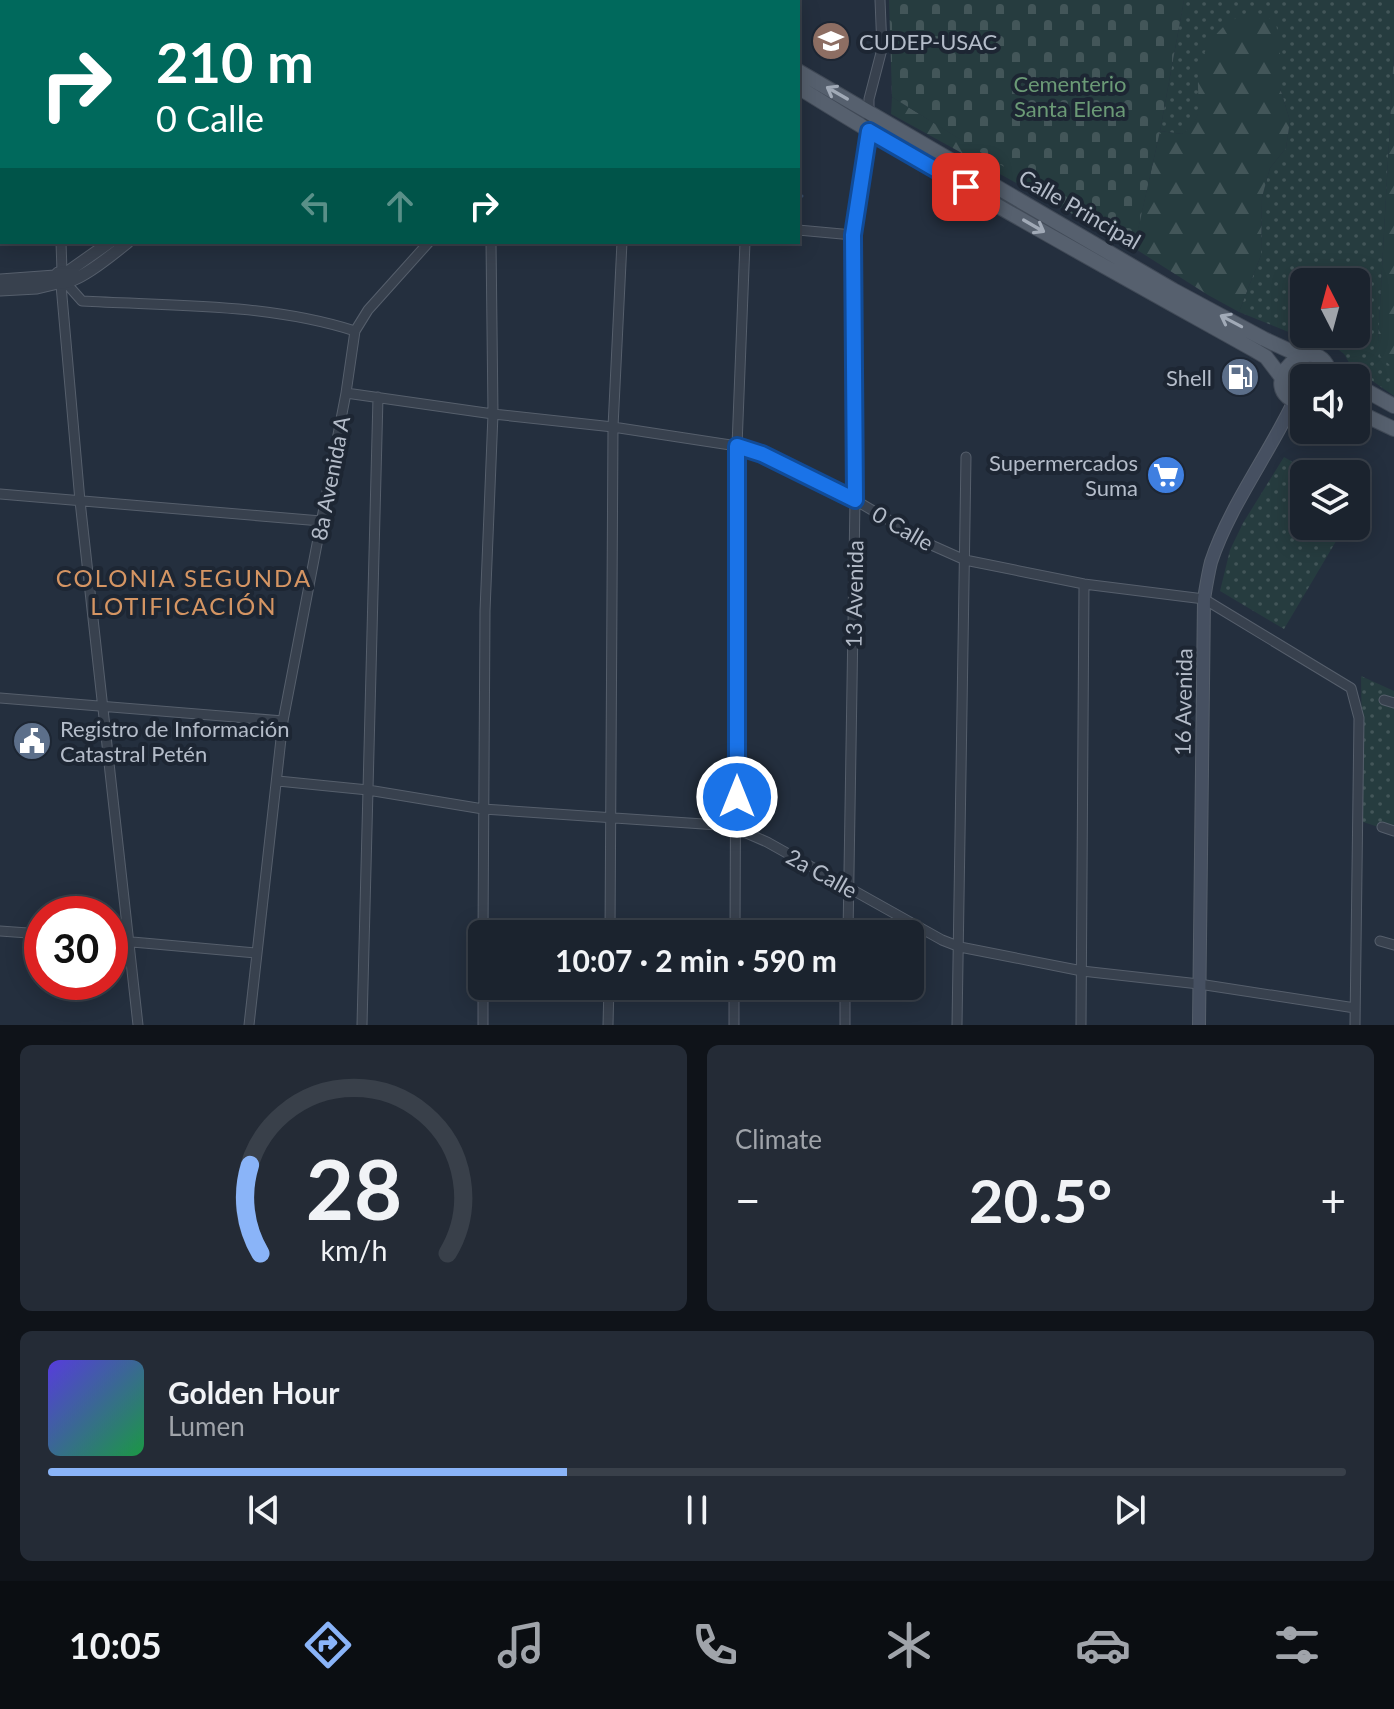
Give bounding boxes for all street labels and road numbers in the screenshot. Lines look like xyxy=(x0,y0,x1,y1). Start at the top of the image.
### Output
street label: Calle Principal xyxy=(1014,163,1146,255)
street label: 8a Avenida A xyxy=(305,414,355,542)
street label: 0 Calle xyxy=(868,500,938,556)
street label: 13 Avenida xyxy=(840,540,868,648)
street label: 16 Avenida xyxy=(1169,648,1197,756)
street label: 2a Calle xyxy=(782,843,862,903)

